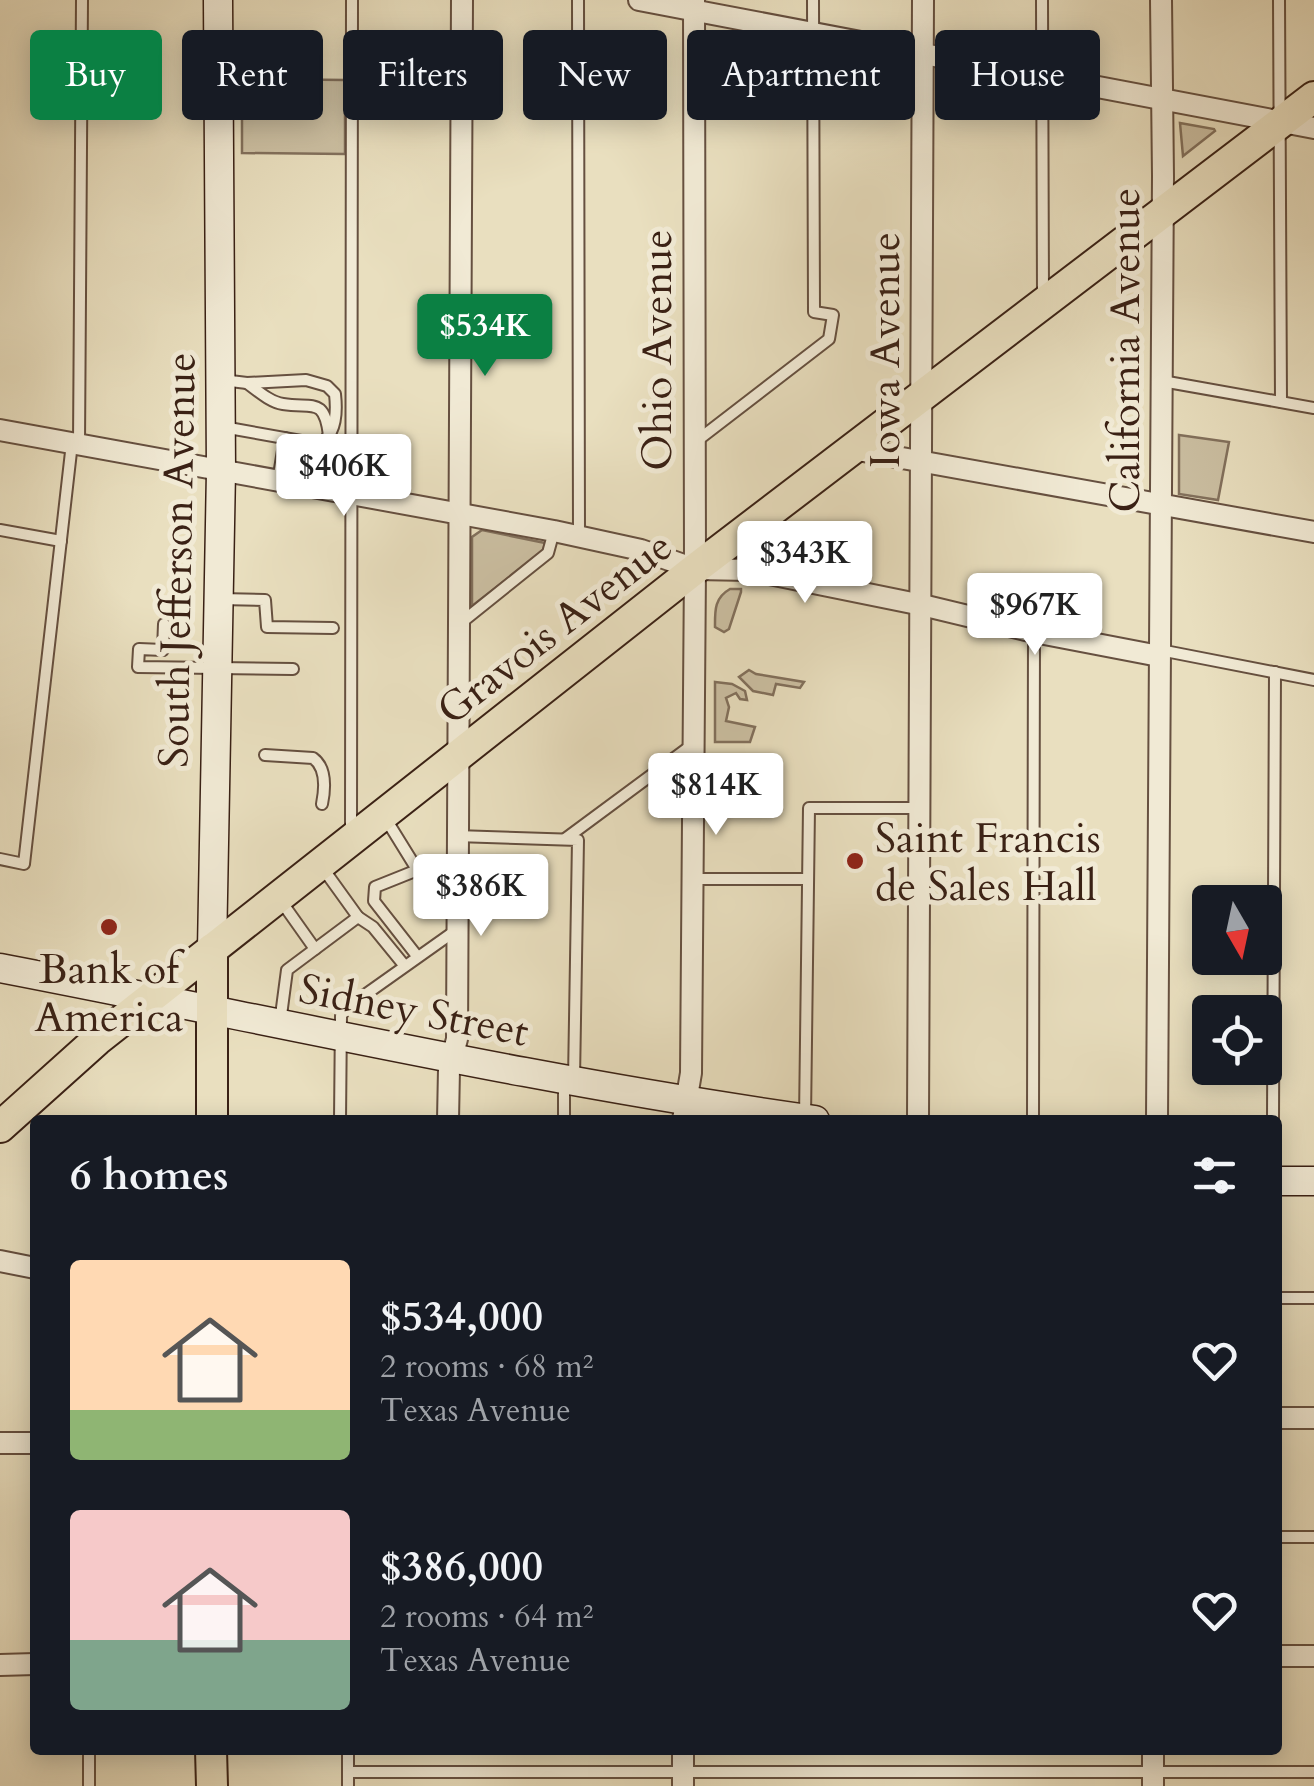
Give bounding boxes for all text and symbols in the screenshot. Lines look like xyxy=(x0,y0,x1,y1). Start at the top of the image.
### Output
chip: Buy xyxy=(30,30,162,120)
chip: Rent xyxy=(182,30,323,120)
chip: Filters xyxy=(343,30,503,120)
chip: New xyxy=(523,30,667,120)
chip: Apartment xyxy=(687,30,915,120)
chip: House xyxy=(935,30,1100,120)
street label: California Avenue xyxy=(1097,188,1154,512)
street label: Ohio Avenue xyxy=(629,229,686,471)
street label: Iowa Avenue xyxy=(857,232,914,468)
pin: $534K xyxy=(415,294,555,379)
text: $534K xyxy=(439,304,531,348)
street label: South Jefferson Avenue xyxy=(145,352,210,768)
pin: $406K xyxy=(274,434,414,519)
text: $406K xyxy=(298,444,390,488)
street label: Gravois Avenue xyxy=(425,518,684,738)
pin: $343K xyxy=(735,521,875,606)
text: $343K xyxy=(759,531,851,575)
pin: $967K xyxy=(965,573,1105,658)
text: $967K xyxy=(989,583,1081,627)
pin: $814K xyxy=(646,753,786,838)
text: $814K xyxy=(670,763,762,807)
place label: Saint Francis de Sales Hall xyxy=(875,810,1101,915)
marker: Saint Francis de Sales Hall xyxy=(844,850,866,872)
pin: $386K xyxy=(411,854,551,939)
text: $386K xyxy=(435,864,527,908)
north arrow xyxy=(1192,885,1282,975)
map controls xyxy=(1192,885,1282,1085)
marker: Bank of America xyxy=(98,916,120,938)
place label: Bank of America xyxy=(35,941,185,1046)
street label: Sidney Street xyxy=(294,960,533,1061)
button: locate xyxy=(1192,995,1282,1085)
text: 6 homes xyxy=(70,1147,228,1204)
icon: filters xyxy=(1187,1148,1242,1203)
text: $534,000 xyxy=(380,1288,543,1345)
icon: home xyxy=(150,1300,270,1420)
icon: heart xyxy=(1187,1333,1242,1388)
text: 2 rooms · 68 m² xyxy=(380,1345,593,1389)
text: Texas Avenue xyxy=(380,1389,571,1433)
text: $386,000 xyxy=(380,1538,543,1595)
icon: home xyxy=(150,1550,270,1670)
icon: heart xyxy=(1187,1583,1242,1638)
text: 2 rooms · 64 m² xyxy=(380,1595,593,1639)
text: Texas Avenue xyxy=(380,1639,571,1683)

